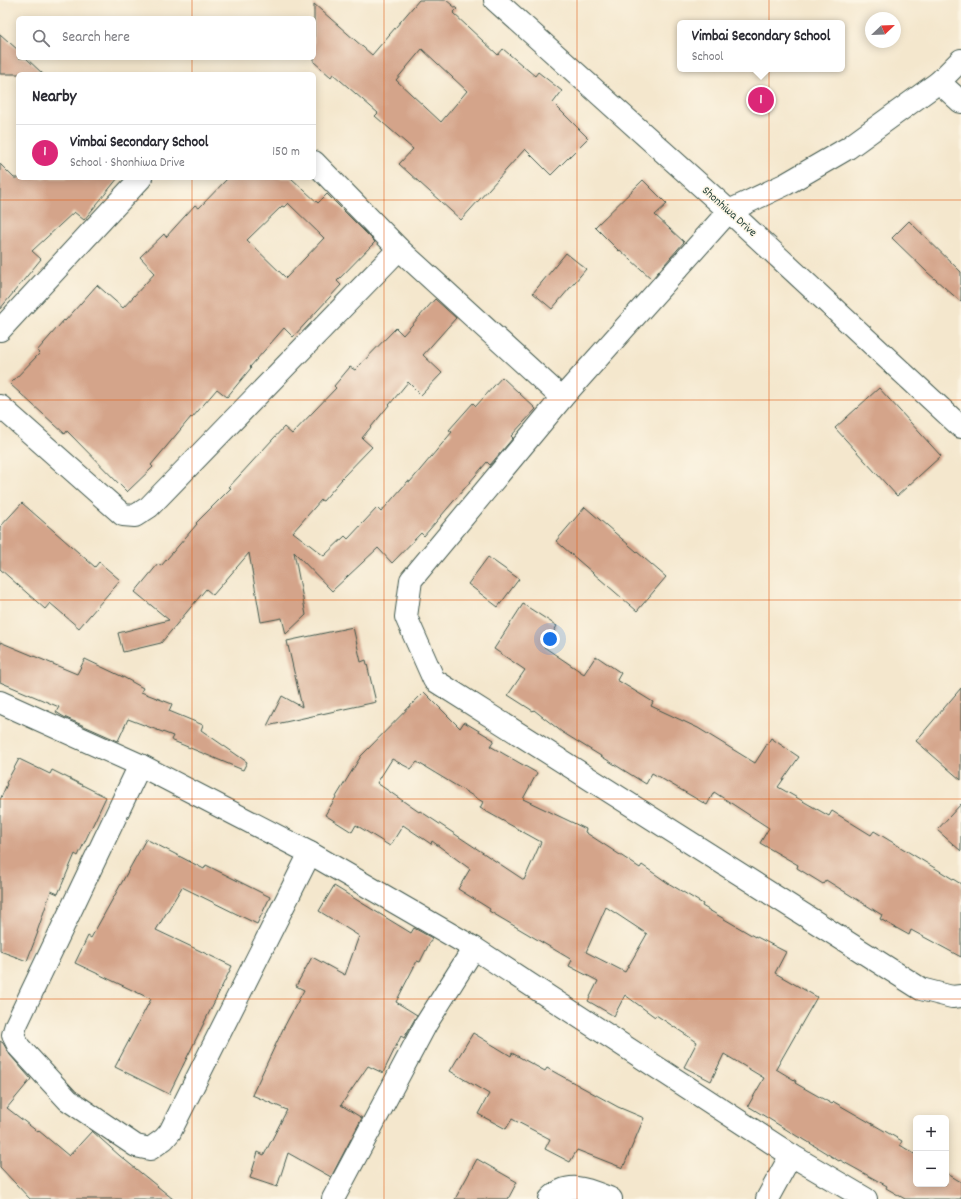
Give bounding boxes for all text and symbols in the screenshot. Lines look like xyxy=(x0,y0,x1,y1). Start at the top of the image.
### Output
north arrow xyxy=(865,12,901,48)
search box xyxy=(16,16,316,60)
popup xyxy=(677,20,845,72)
text: Vimbai Secondary School xyxy=(692,26,830,48)
icon: search xyxy=(30,27,52,49)
text: Search here xyxy=(62,27,130,49)
text: School xyxy=(692,48,723,67)
pin: 1 xyxy=(748,85,774,115)
text: Nearby xyxy=(32,86,76,110)
text: Vimbai Secondary School xyxy=(70,132,208,154)
text: 1 xyxy=(44,143,46,162)
text: 150 m xyxy=(272,143,300,162)
text: School · Shonhiwa Drive xyxy=(70,154,185,173)
street label: Shonhiwa Drive xyxy=(698,183,760,241)
your location xyxy=(540,629,560,649)
map controls xyxy=(913,1115,949,1187)
button: + xyxy=(913,1115,949,1151)
button: − xyxy=(913,1151,949,1187)

